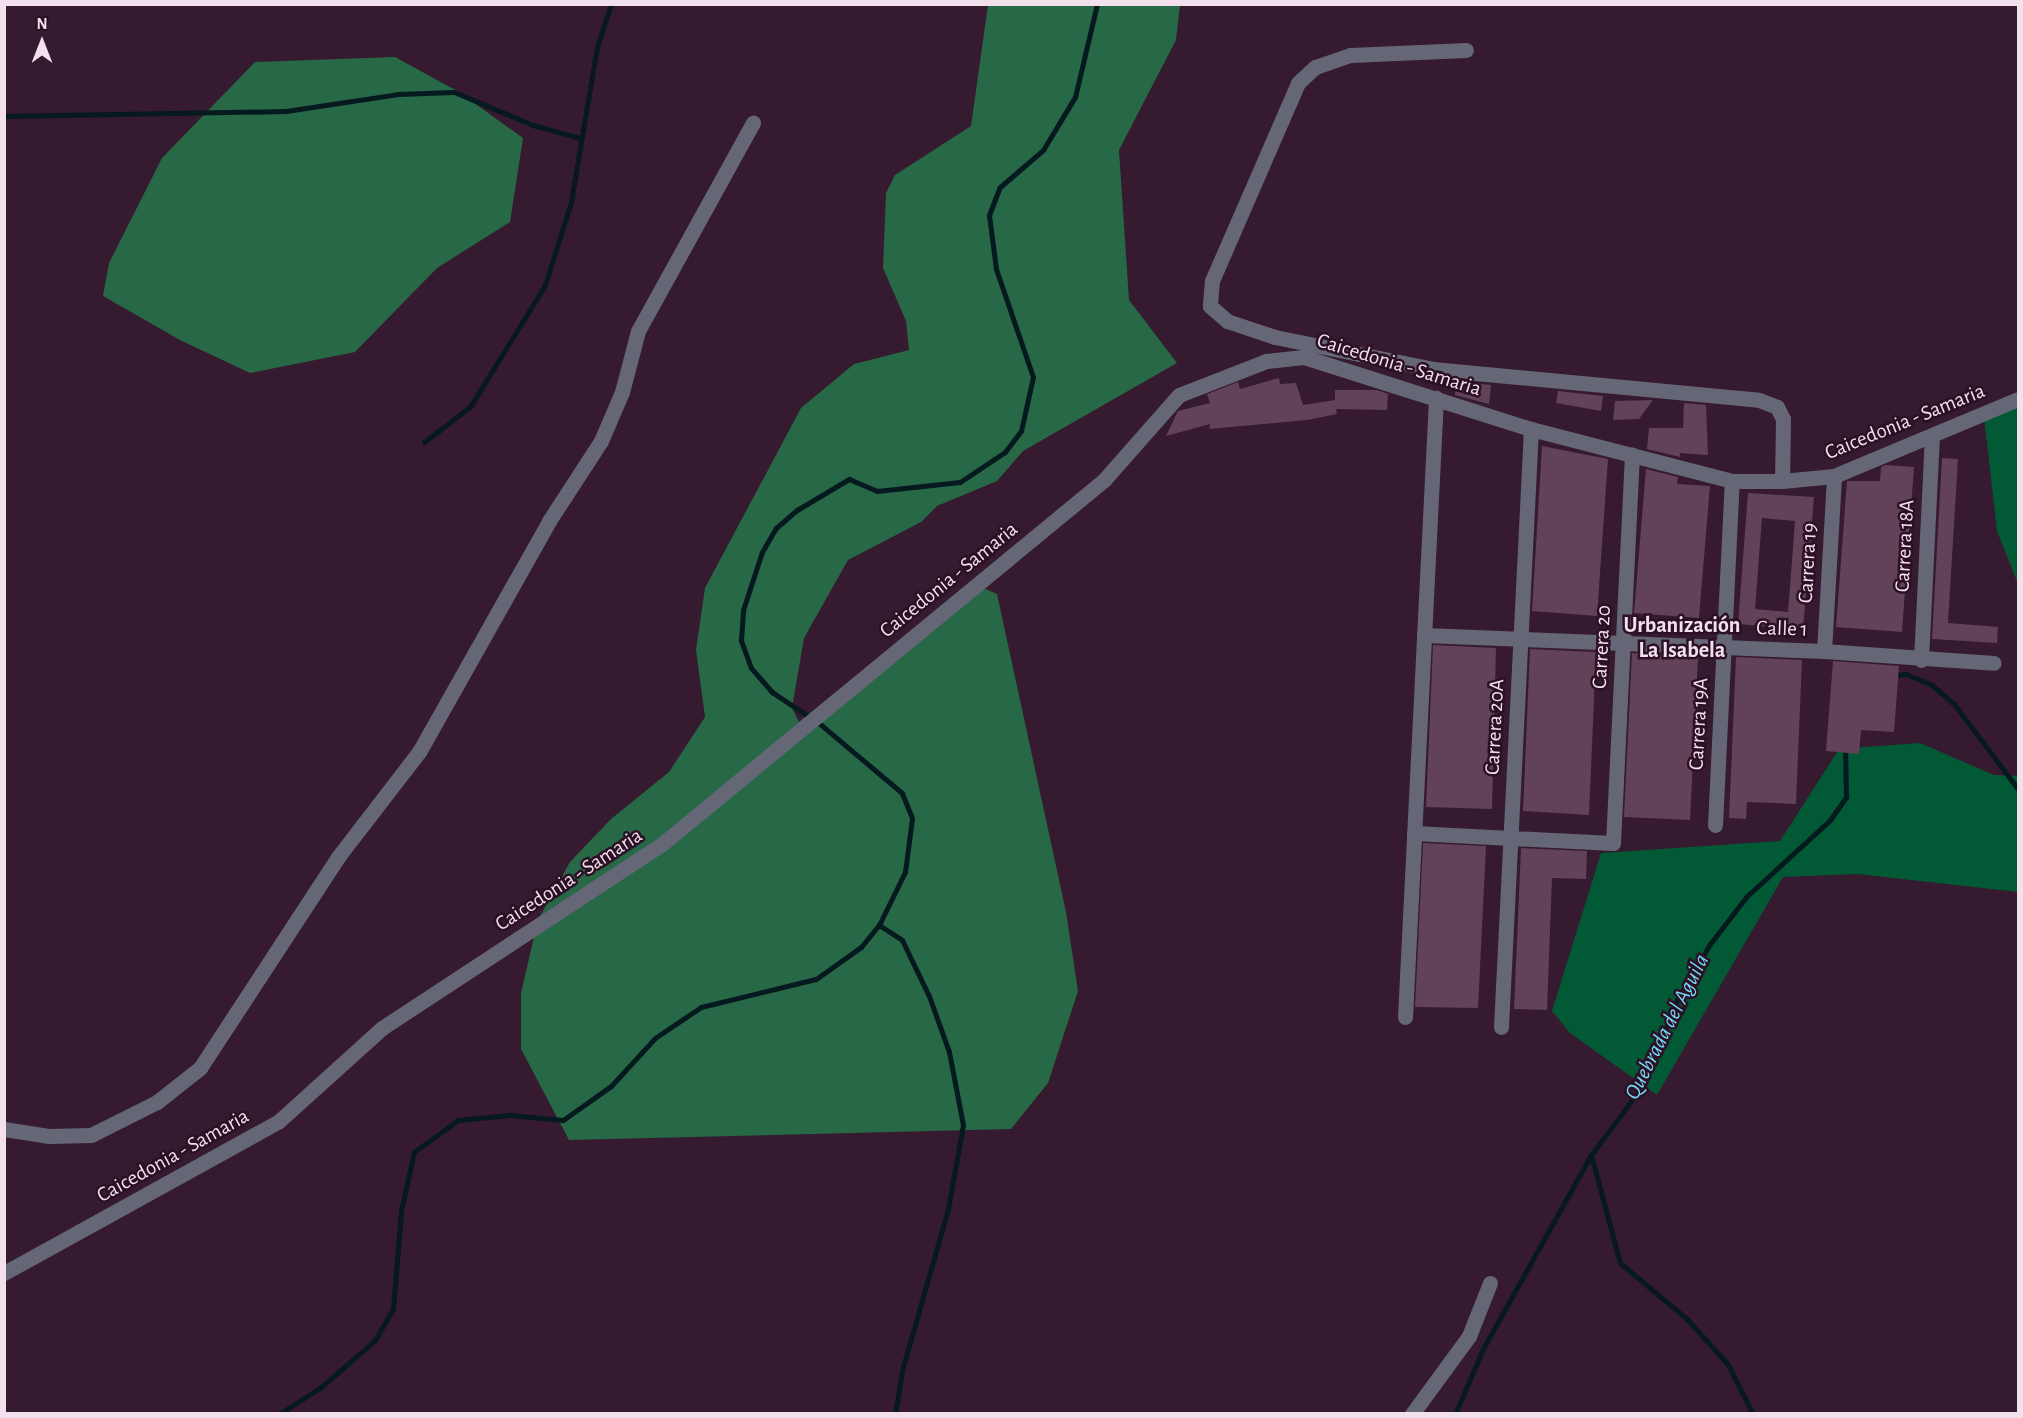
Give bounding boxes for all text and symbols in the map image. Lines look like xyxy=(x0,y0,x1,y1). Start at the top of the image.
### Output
north arrow xyxy=(12,12,72,72)
text: N xyxy=(36,16,48,32)
street label: Caicedonia - Samaria xyxy=(1314,328,1484,402)
street label: Caicedonia - Samaria xyxy=(1821,378,1989,466)
street label: Carrera 18A xyxy=(1890,499,1920,593)
street label: Caicedonia - Samaria xyxy=(875,517,1023,643)
street label: Carrera 19 xyxy=(1793,522,1823,604)
street label: Carrera 20 xyxy=(1587,604,1617,690)
district label: Urbanización La Isabela xyxy=(1624,612,1740,664)
street label: Calle 1 xyxy=(1756,616,1808,642)
street label: Carrera 19A xyxy=(1684,677,1714,771)
street label: Carrera 20A xyxy=(1480,678,1510,776)
street label: Caicedonia - Samaria xyxy=(491,823,647,937)
water label: Quebrada del Aguila xyxy=(1619,950,1715,1104)
street label: Caicedonia - Samaria xyxy=(92,1104,254,1208)

